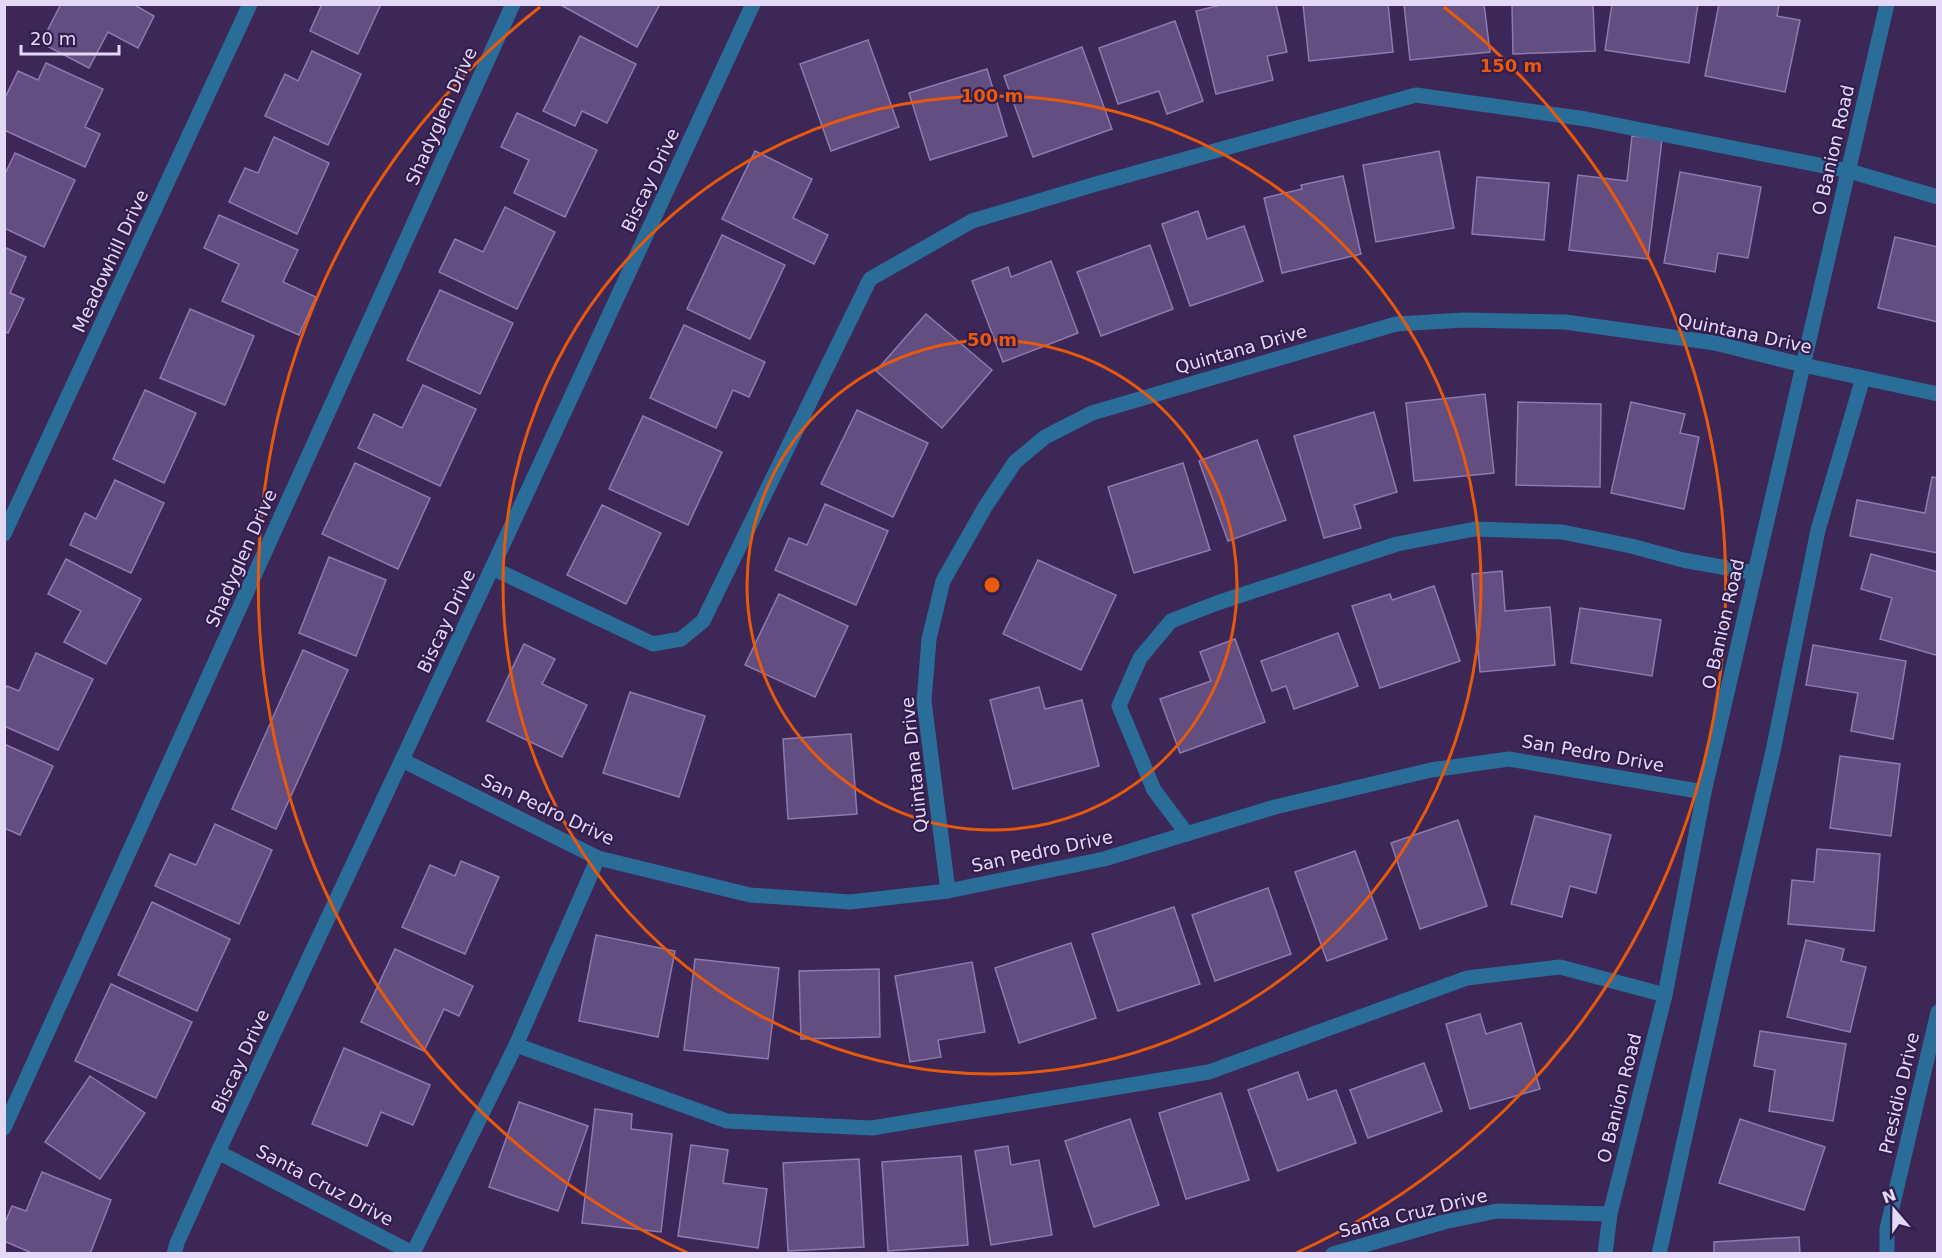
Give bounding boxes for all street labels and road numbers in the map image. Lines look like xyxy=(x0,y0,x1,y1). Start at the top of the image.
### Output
street label: Shadyglen Drive xyxy=(401,44,481,188)
street label: O Banion Road xyxy=(1808,83,1858,217)
street label: Biscay Drive xyxy=(617,125,683,235)
street label: Meadowhill Drive xyxy=(68,186,152,336)
street label: Quintana Drive xyxy=(1676,309,1814,357)
street label: Quintana Drive xyxy=(1173,320,1309,378)
street label: Shadyglen Drive xyxy=(201,486,281,630)
street label: O Banion Road xyxy=(1698,557,1748,691)
street label: Biscay Drive xyxy=(413,566,479,676)
street label: Quintana Drive xyxy=(896,696,932,834)
street label: San Pedro Drive xyxy=(1520,730,1666,776)
street label: San Pedro Drive xyxy=(478,769,618,849)
street label: San Pedro Drive xyxy=(969,826,1115,876)
street label: Biscay Drive xyxy=(207,1006,273,1116)
street label: Presidio Drive xyxy=(1875,1030,1923,1156)
street label: O Banion Road xyxy=(1593,1031,1645,1165)
street label: Santa Cruz Drive xyxy=(253,1140,397,1230)
street label: Santa Cruz Drive xyxy=(1337,1184,1489,1242)

